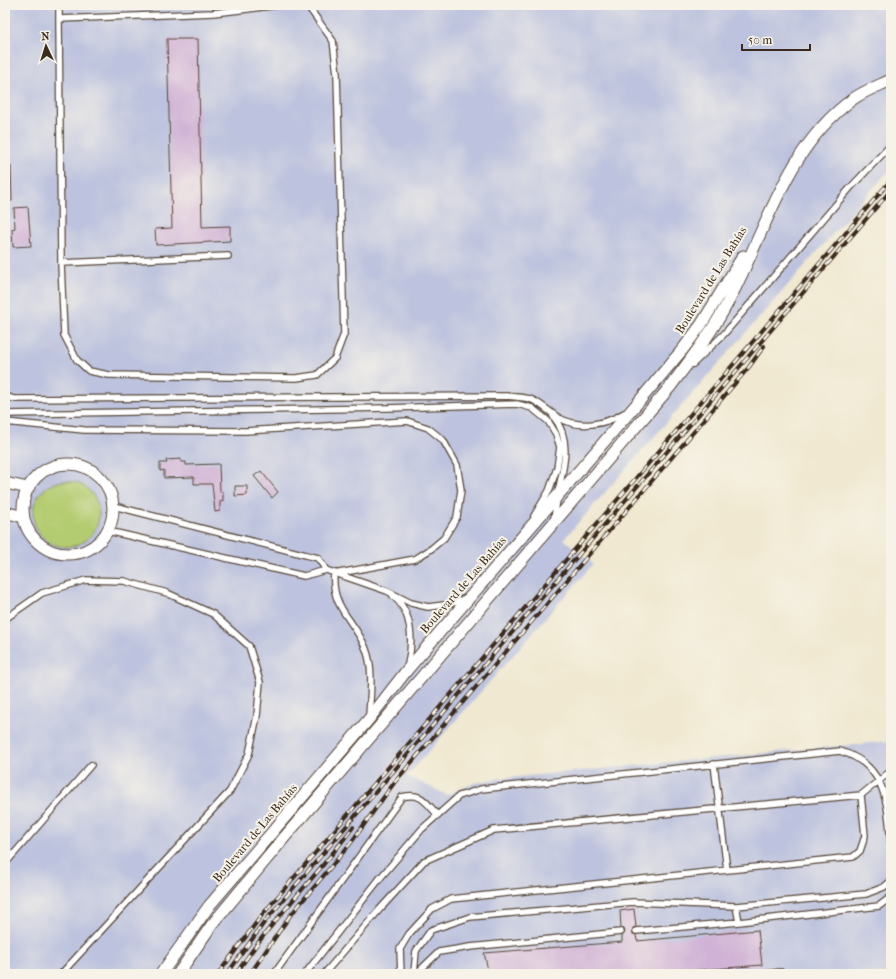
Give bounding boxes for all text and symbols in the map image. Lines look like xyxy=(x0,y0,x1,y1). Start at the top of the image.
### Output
north arrow xyxy=(26,26,66,66)
scale bar xyxy=(742,26,810,52)
text: N xyxy=(41,30,51,43)
text: 50 m xyxy=(748,33,772,47)
street label: Boulevard de Las Bahías xyxy=(672,223,750,336)
street label: Boulevard de Las Bahías xyxy=(417,533,509,636)
street label: Boulevard de Las Bahías xyxy=(210,781,300,885)

